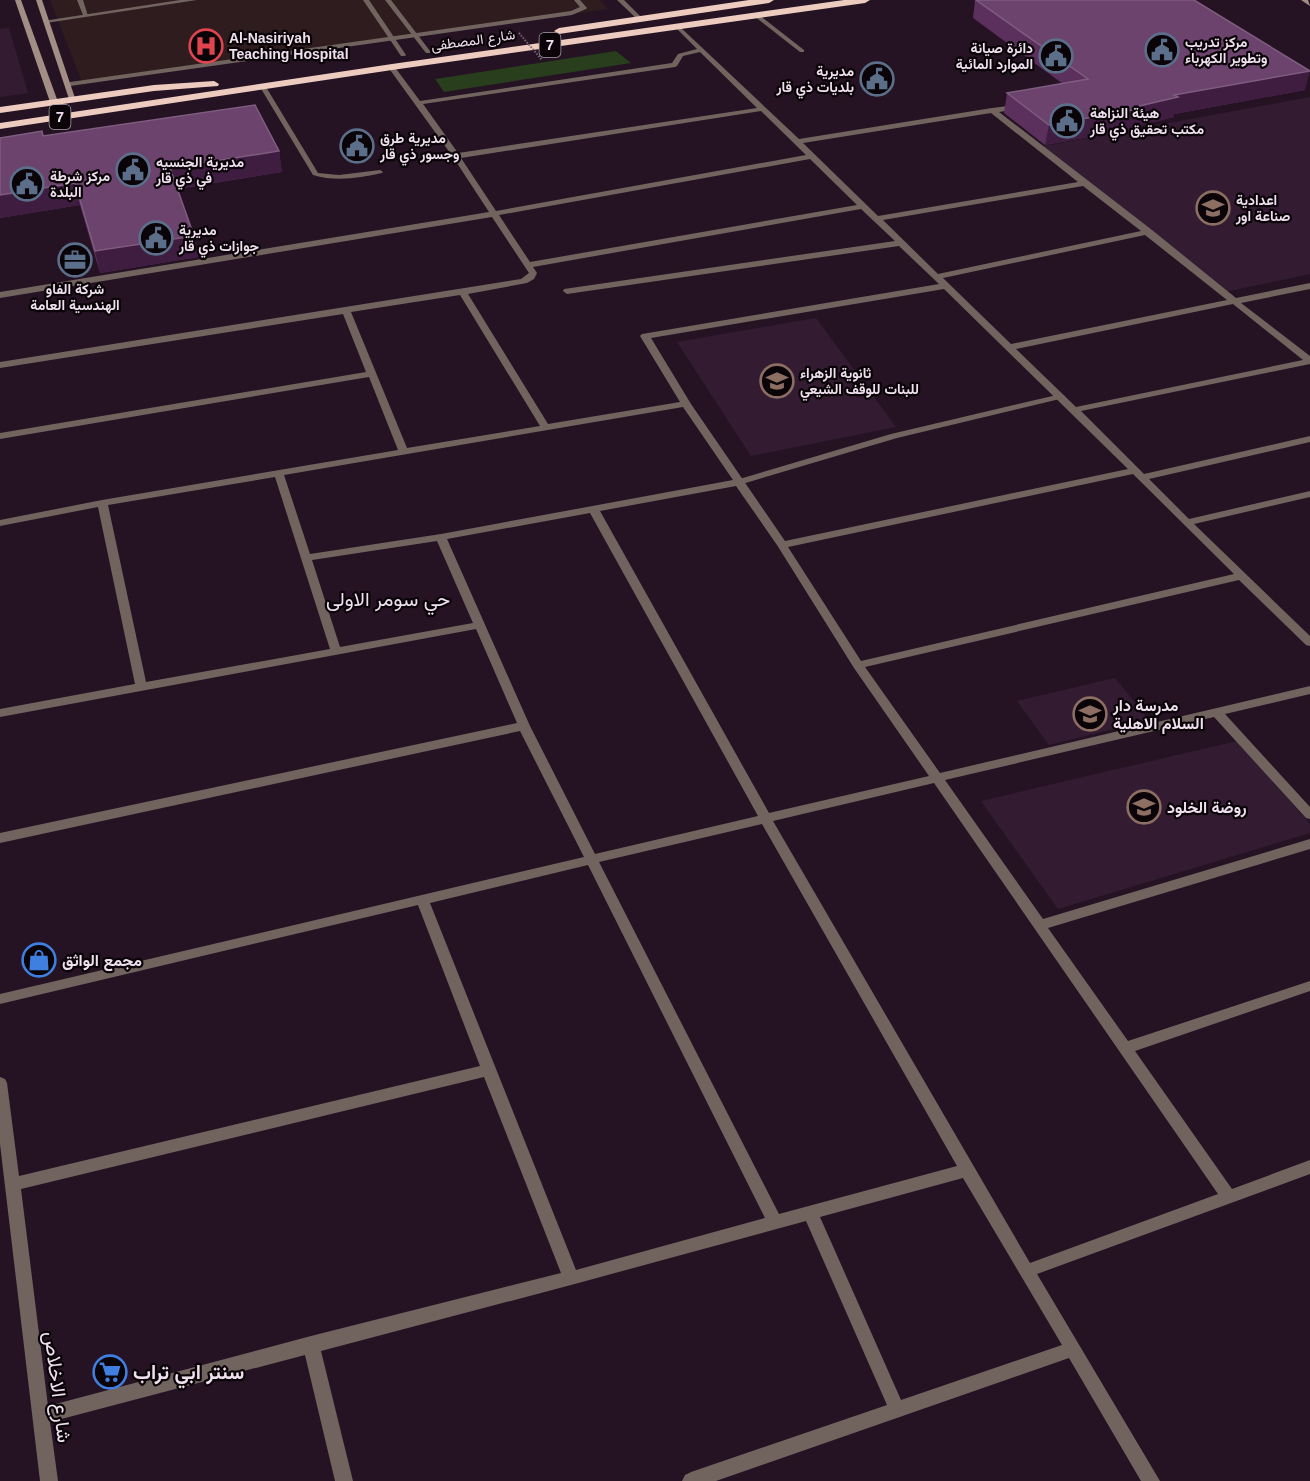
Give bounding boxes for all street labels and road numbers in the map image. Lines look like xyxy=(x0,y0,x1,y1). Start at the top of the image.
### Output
street label: شارع المصطفى xyxy=(430,26,517,57)
road number: 7 xyxy=(540,33,560,57)
road number: 7 xyxy=(50,105,70,129)
street label: شارع الاخلاص xyxy=(37,1330,76,1444)

